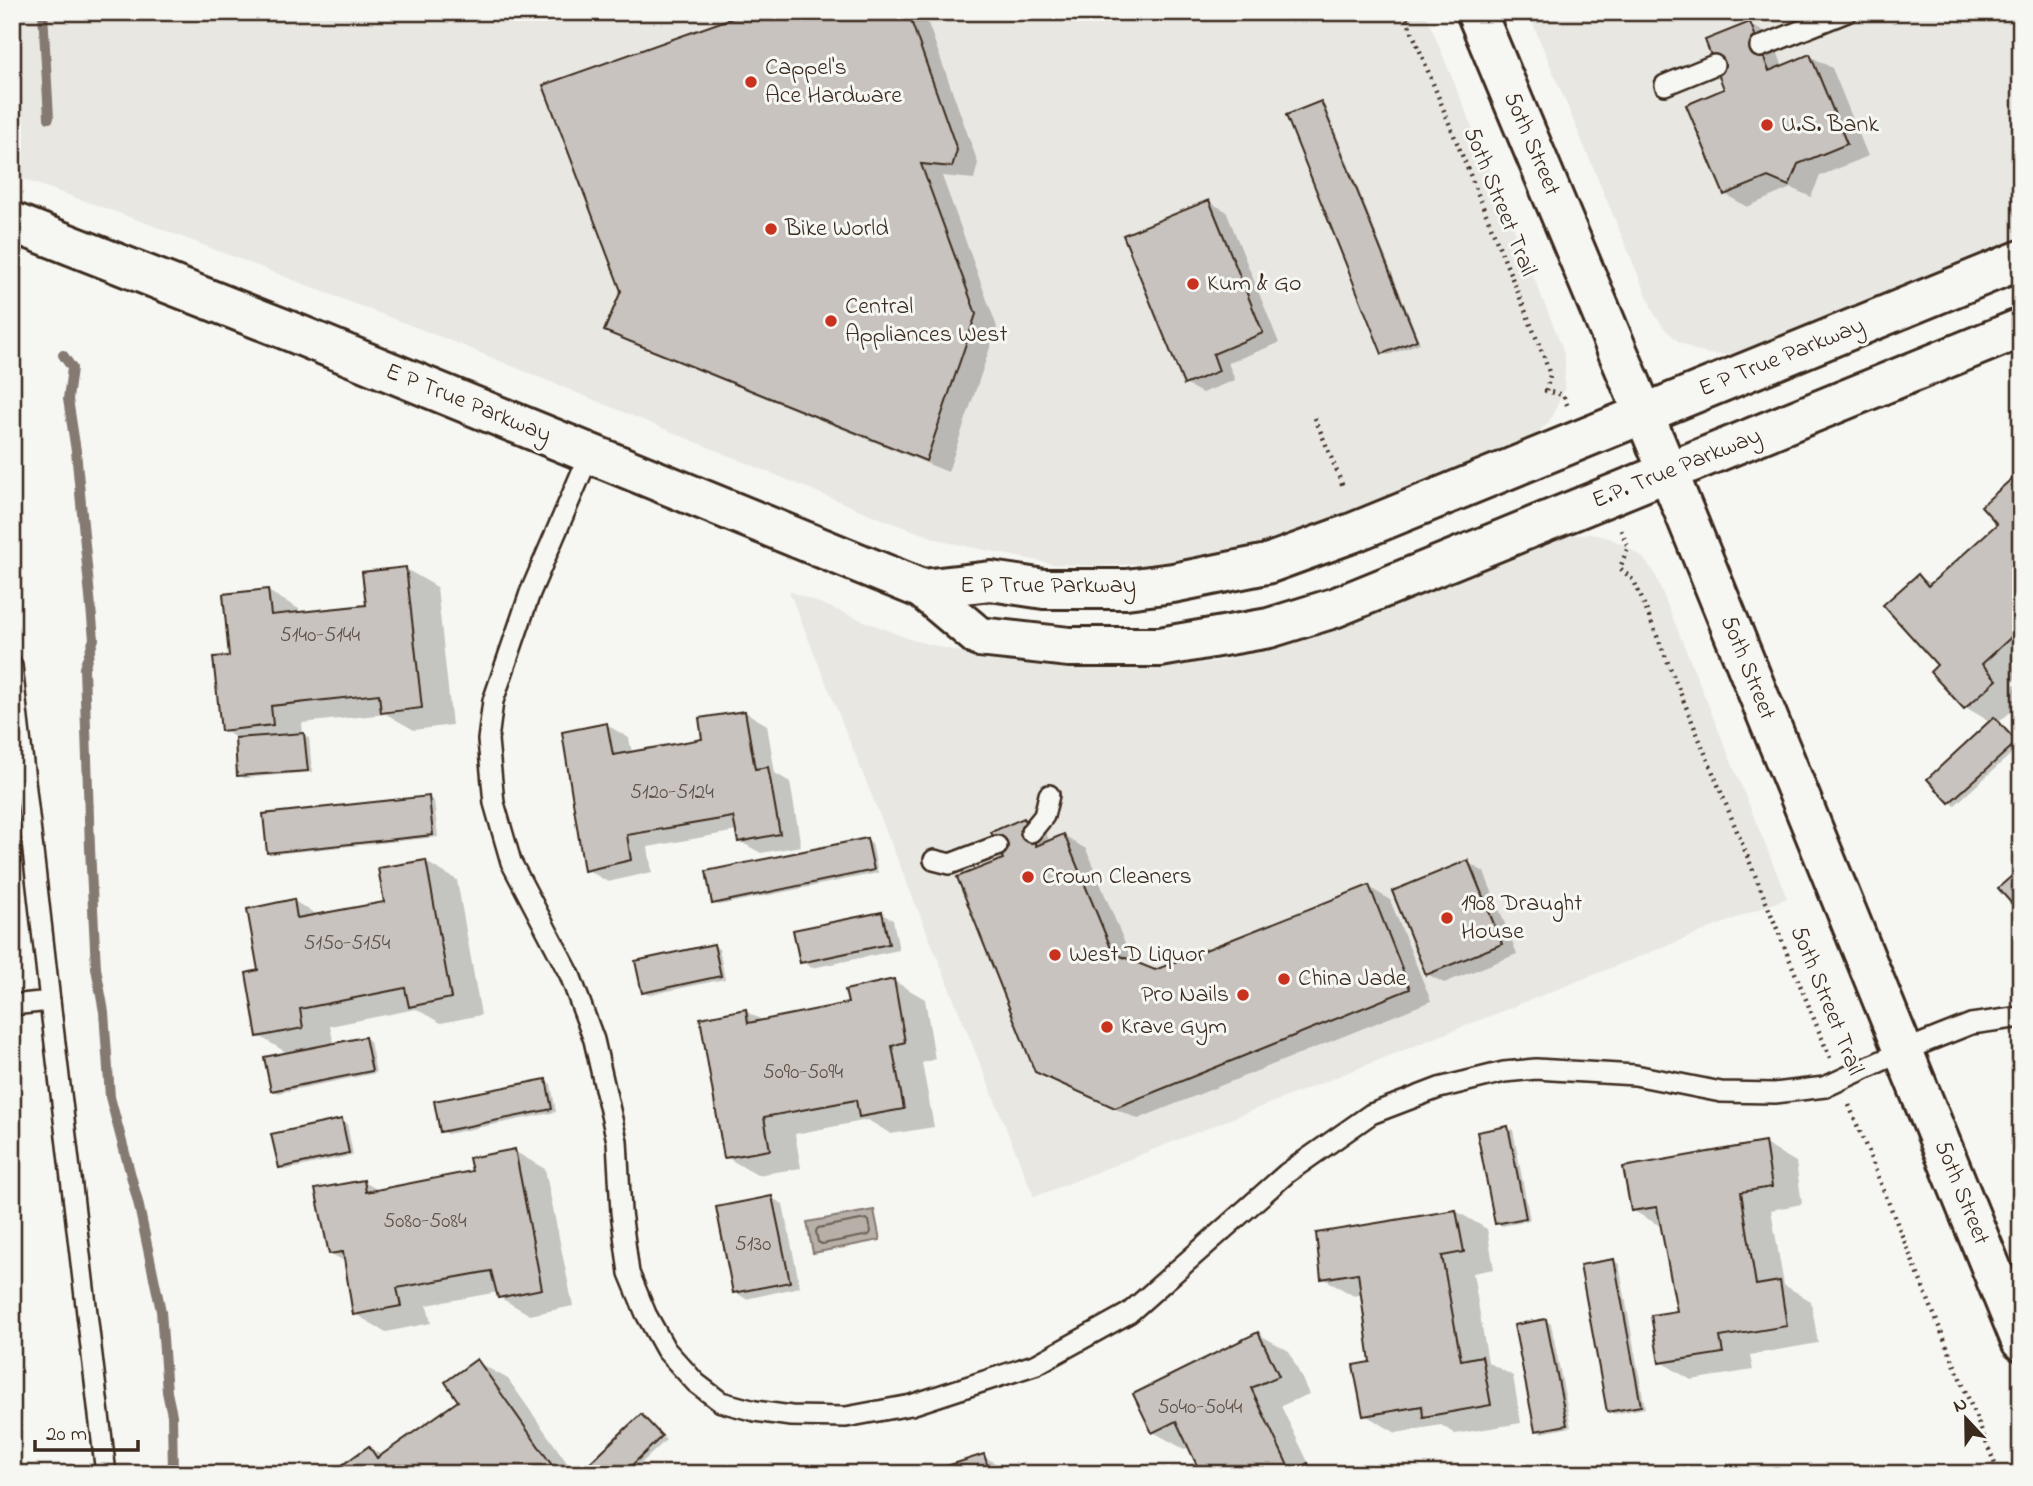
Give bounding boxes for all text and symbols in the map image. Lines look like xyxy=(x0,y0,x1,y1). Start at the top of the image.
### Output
place label: Cappel's Ace Hardware xyxy=(765,51,902,114)
marker: Cappel's Ace Hardware xyxy=(743,74,759,90)
street label: 50th Street xyxy=(1493,87,1569,201)
place label: U.S. Bank xyxy=(1781,108,1879,143)
marker: U.S. Bank xyxy=(1759,117,1775,133)
street label: 50th Street Trail xyxy=(1453,122,1545,282)
place label: Bike World xyxy=(784,212,889,247)
marker: Bike World xyxy=(763,221,779,237)
place label: Kum & Go xyxy=(1207,267,1301,302)
marker: Kum & Go xyxy=(1185,276,1201,292)
place label: Central Appliances West xyxy=(845,290,1008,353)
street label: E P True Parkway xyxy=(1694,309,1871,408)
marker: Central Appliances West xyxy=(823,313,839,329)
street label: E P True Parkway xyxy=(379,355,556,454)
street label: E.P. True Parkway xyxy=(1587,419,1767,520)
street label: E P True Parkway xyxy=(960,569,1136,605)
street label: 50th Street xyxy=(1710,610,1784,726)
house number: 5140-5144 xyxy=(280,621,360,651)
house number: 5120-5124 xyxy=(630,778,714,808)
place label: Crown Cleaners xyxy=(1042,860,1192,895)
marker: Crown Cleaners xyxy=(1020,869,1036,885)
place label: 1908 Draught House xyxy=(1461,887,1582,950)
marker: 1908 Draught House xyxy=(1439,910,1455,926)
street label: 50th Street Trail xyxy=(1780,921,1872,1081)
house number: 5150-5154 xyxy=(303,929,391,959)
place label: West D Liquor xyxy=(1069,938,1206,973)
marker: West D Liquor xyxy=(1047,947,1063,963)
place label: China Jade xyxy=(1298,962,1407,997)
marker: China Jade xyxy=(1276,971,1292,987)
place label: Pro Nails xyxy=(1141,978,1229,1013)
marker: Pro Nails xyxy=(1235,987,1251,1003)
place label: Krave Gym xyxy=(1121,1010,1227,1046)
marker: Krave Gym xyxy=(1099,1019,1115,1035)
house number: 5090-5094 xyxy=(763,1058,844,1088)
street label: 50th Street xyxy=(1924,1135,1998,1251)
house number: 5080-5084 xyxy=(383,1207,467,1237)
house number: 5130 xyxy=(735,1230,771,1260)
north arrow xyxy=(1932,1384,2002,1454)
text: N xyxy=(1950,1391,1972,1420)
house number: 5040-5044 xyxy=(1157,1393,1243,1423)
scale bar xyxy=(35,1409,138,1453)
text: 20 m xyxy=(46,1420,87,1450)

